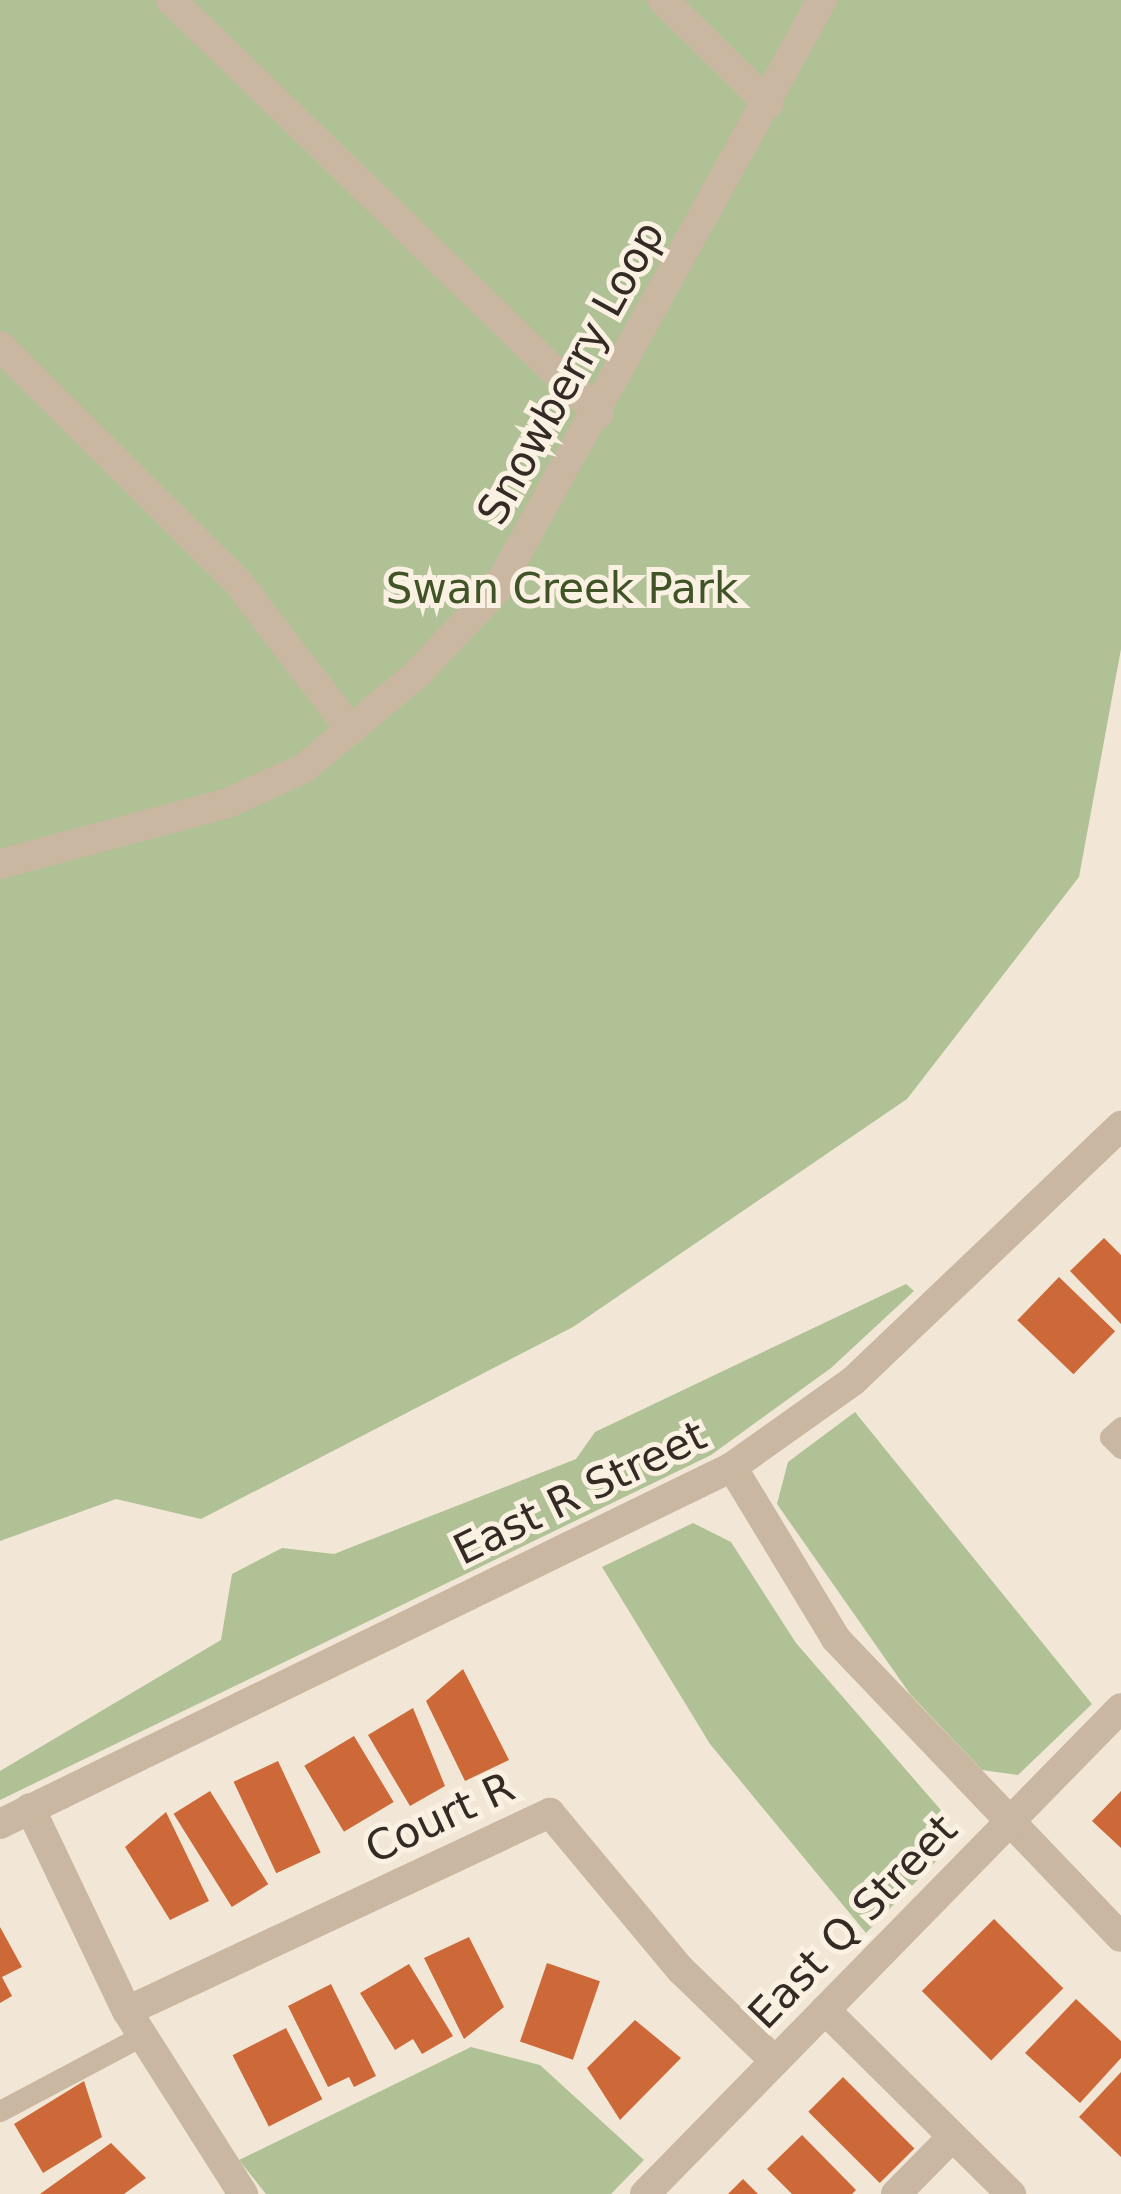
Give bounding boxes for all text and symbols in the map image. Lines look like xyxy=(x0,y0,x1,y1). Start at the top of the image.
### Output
street label: Snowberry Loop xyxy=(467,213,675,533)
park label: Swan Creek Park xyxy=(386,564,738,614)
street label: East R Street xyxy=(446,1410,714,1576)
street label: Court R xyxy=(358,1762,522,1874)
street label: East Q Street xyxy=(738,1805,968,2039)

